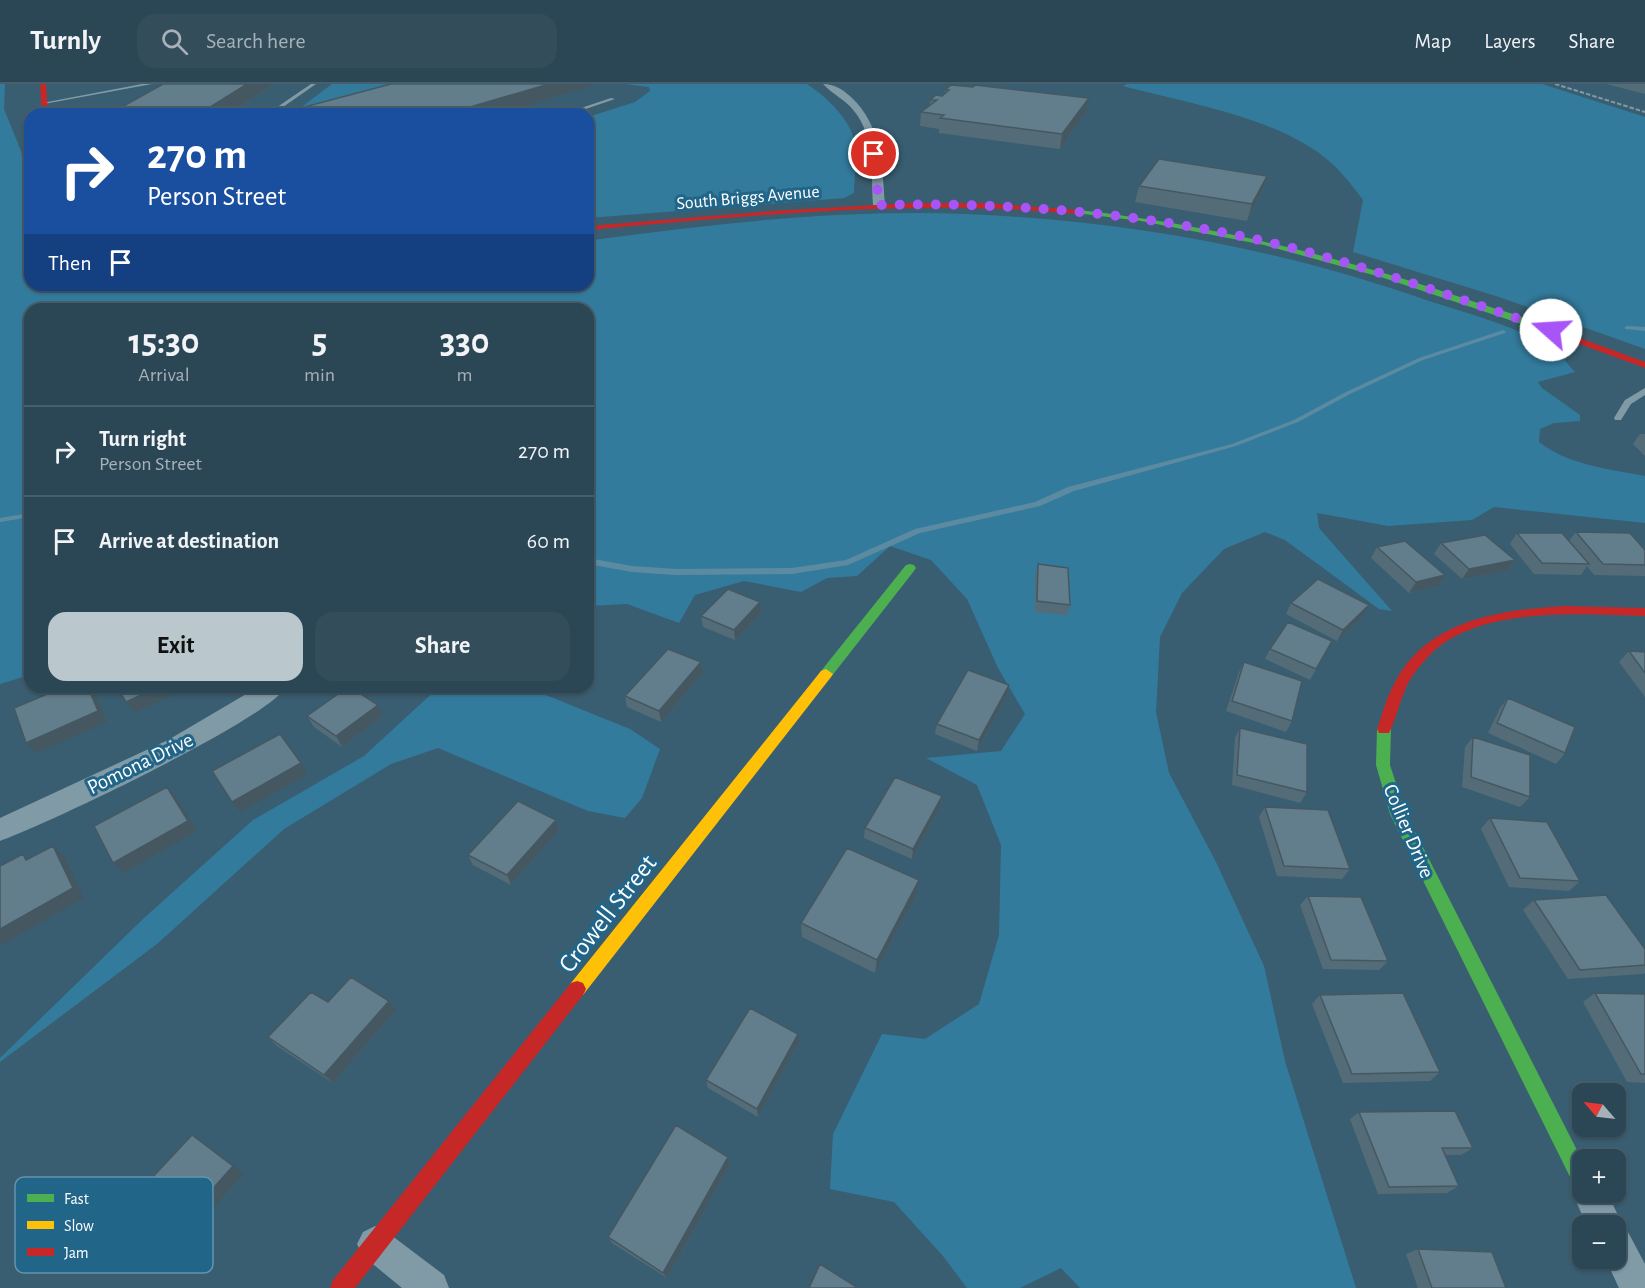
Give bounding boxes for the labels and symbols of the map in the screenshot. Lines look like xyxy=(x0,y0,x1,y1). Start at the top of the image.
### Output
pin xyxy=(848,128,899,179)
street label: South Briggs Avenue xyxy=(676,183,820,213)
position arrow xyxy=(1519,298,1583,362)
street label: Pomona Drive xyxy=(84,729,196,798)
street label: Collier Drive xyxy=(1379,781,1438,881)
street label: Crowell Street xyxy=(554,850,662,977)
north arrow xyxy=(1572,1083,1626,1137)
legend xyxy=(15,1177,213,1273)
text: Fast xyxy=(64,1191,89,1207)
text: Slow xyxy=(64,1218,94,1234)
text: Jam xyxy=(64,1245,89,1261)

